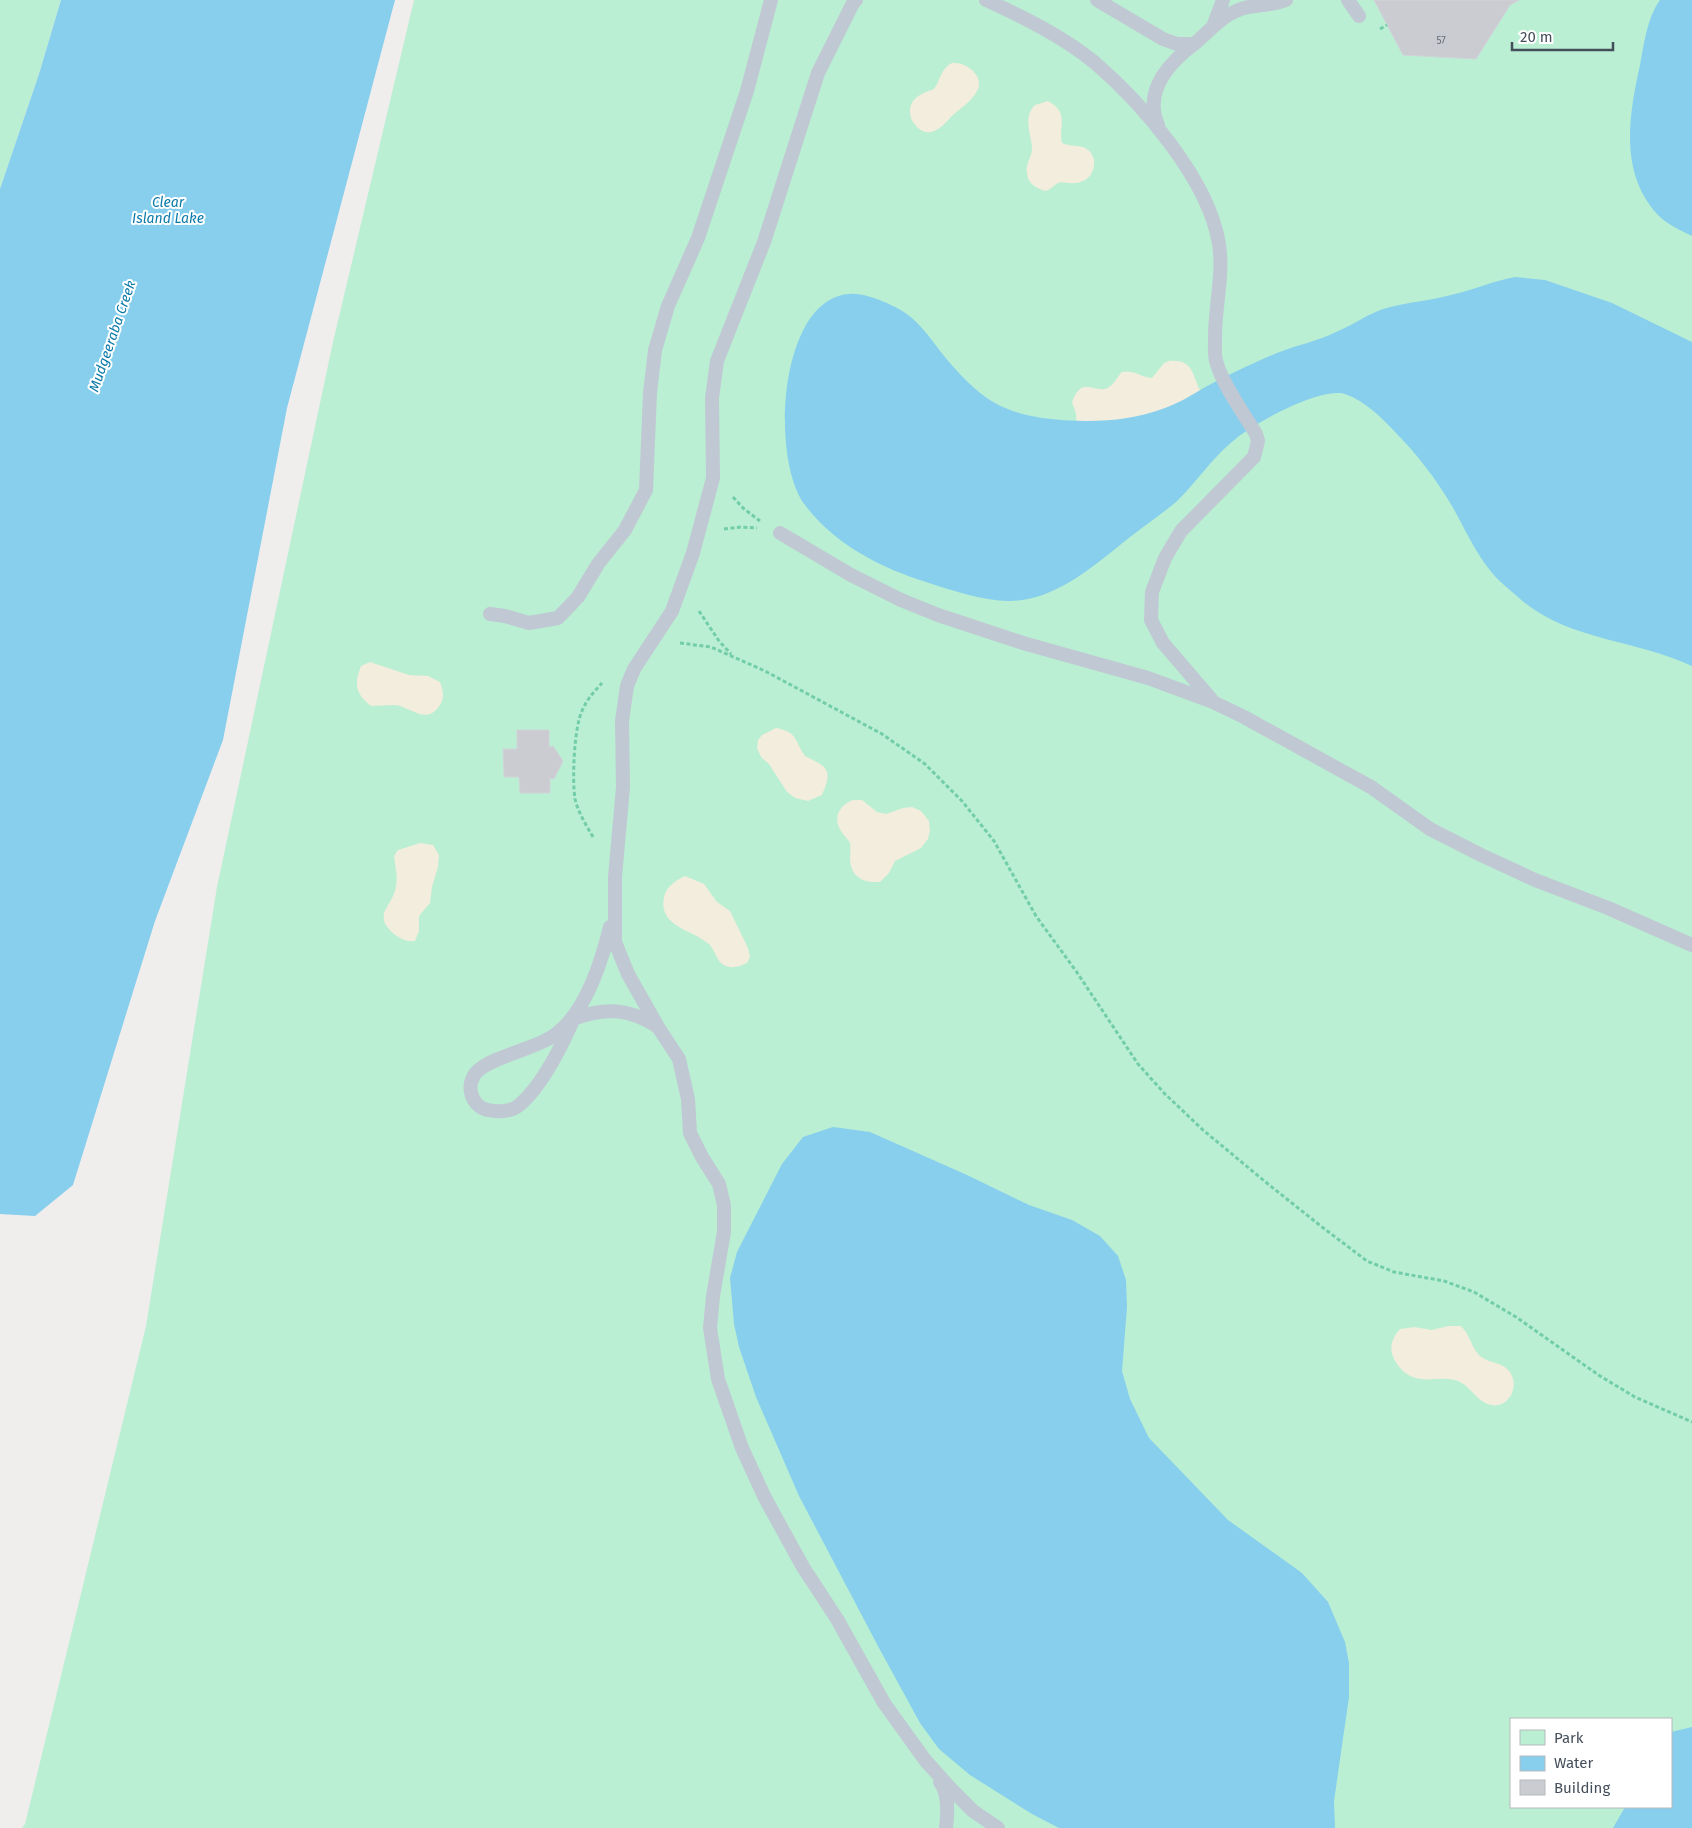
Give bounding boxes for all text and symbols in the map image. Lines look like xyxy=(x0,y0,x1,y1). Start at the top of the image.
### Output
scale bar xyxy=(1512,20,1613,52)
text: 20 m xyxy=(1520,28,1553,46)
house number: 57 xyxy=(1436,35,1446,47)
water label: Clear Island Lake xyxy=(132,194,204,227)
water label: Mudgeeraba Creek xyxy=(85,278,140,394)
legend xyxy=(1510,1718,1672,1808)
text: Park xyxy=(1554,1729,1584,1747)
text: Water xyxy=(1554,1754,1593,1772)
text: Building xyxy=(1554,1779,1610,1797)

